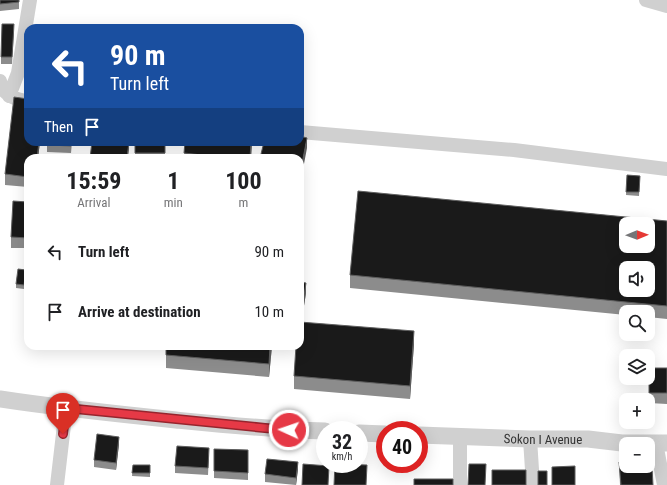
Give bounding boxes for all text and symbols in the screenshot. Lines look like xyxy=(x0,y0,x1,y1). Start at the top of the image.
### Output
text: 90 m xyxy=(110,39,166,72)
icon: left xyxy=(44,40,96,92)
text: Turn left xyxy=(110,73,169,94)
icon: arrive xyxy=(81,116,103,138)
text: Then xyxy=(44,118,73,136)
text: 15:59 xyxy=(66,167,121,195)
text: 1 xyxy=(167,167,179,195)
text: 100 xyxy=(225,167,262,195)
text: Arrival xyxy=(77,195,110,210)
text: min xyxy=(164,195,183,210)
text: m xyxy=(239,195,248,210)
north arrow xyxy=(619,217,655,253)
map controls xyxy=(619,217,655,473)
icon: left xyxy=(44,241,66,263)
text: Turn left xyxy=(78,243,129,261)
text: 90 m xyxy=(254,243,284,261)
button: sound xyxy=(619,261,655,297)
icon: arrive xyxy=(44,301,66,323)
text: Arrive at destination xyxy=(78,303,201,321)
text: 10 m xyxy=(254,303,284,321)
button: search xyxy=(619,305,655,341)
button: layers xyxy=(619,349,655,385)
pin xyxy=(46,393,80,434)
button: + xyxy=(619,393,655,429)
icon: arrive xyxy=(52,399,74,421)
position arrow xyxy=(268,409,310,451)
speed limit sign: 40 xyxy=(376,421,428,473)
text: 32 xyxy=(332,430,352,454)
street label: Sokon I Avenue xyxy=(503,431,582,447)
button: − xyxy=(619,437,655,473)
text: km/h xyxy=(332,451,352,462)

